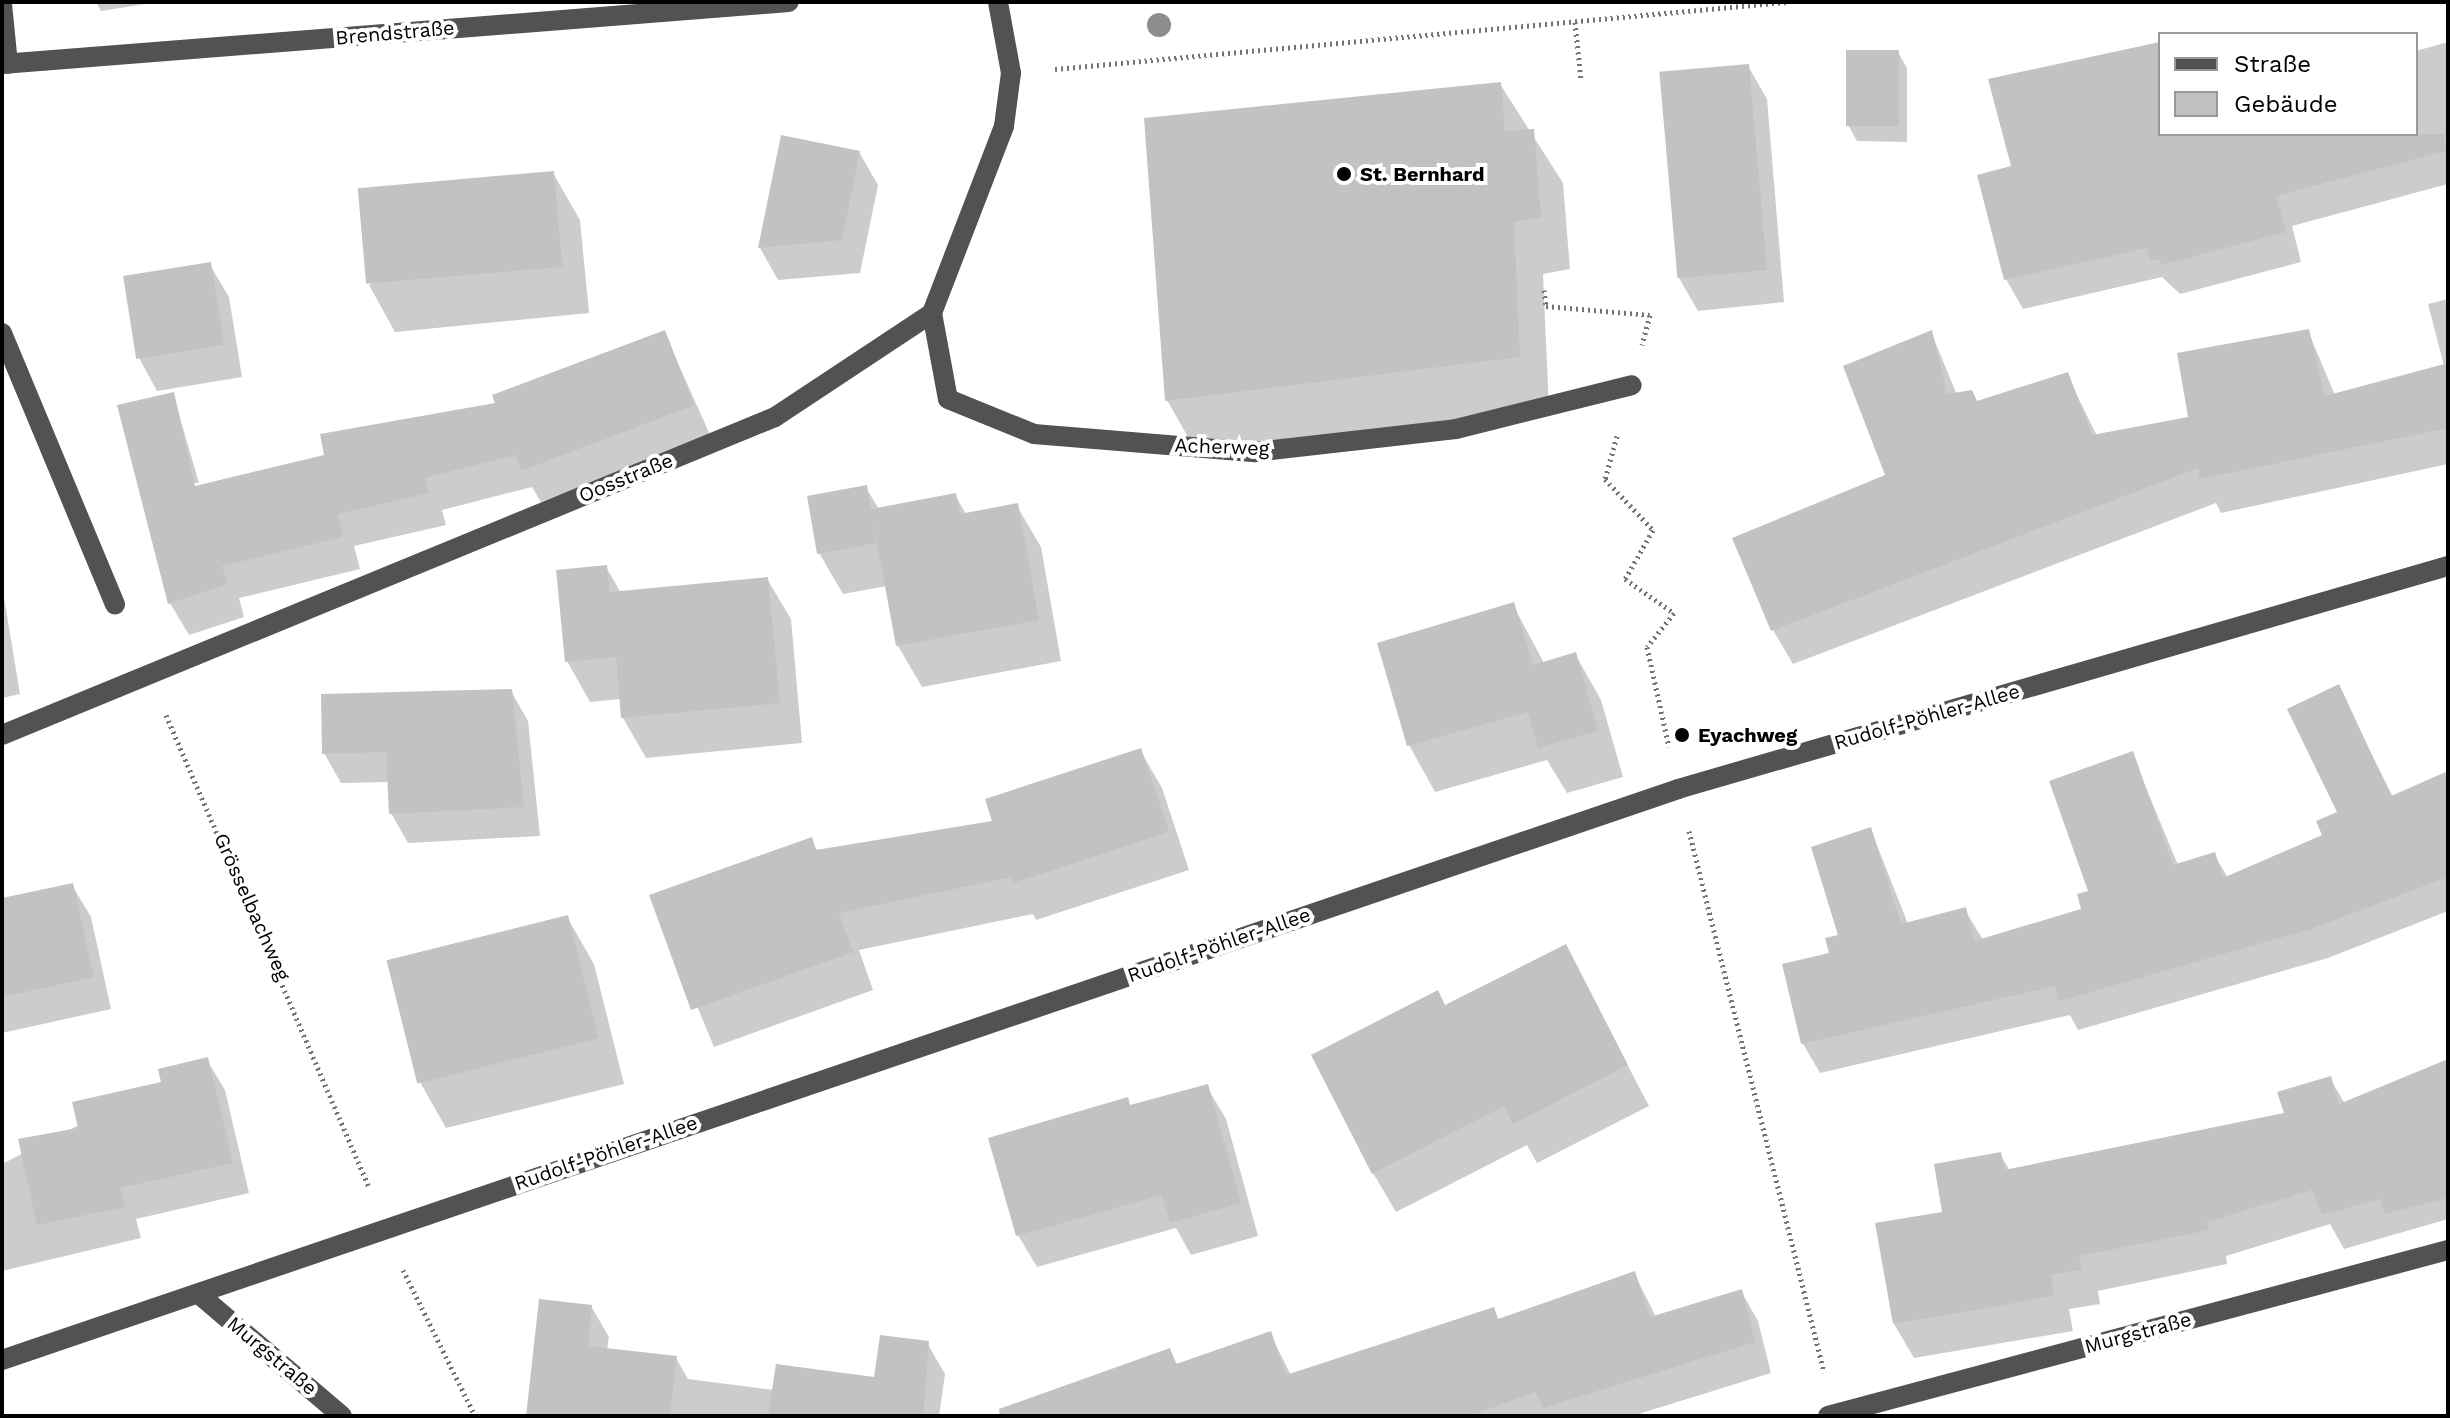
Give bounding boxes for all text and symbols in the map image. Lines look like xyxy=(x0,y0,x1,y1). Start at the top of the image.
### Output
street label: Brendstraße xyxy=(335,16,455,50)
legend xyxy=(2158,32,2418,136)
text: Straße xyxy=(2234,50,2311,78)
text: Gebäude xyxy=(2234,90,2338,118)
place label: St. Bernhard xyxy=(1360,162,1485,186)
marker: St. Bernhard xyxy=(1335,165,1353,183)
street label: Acherweg xyxy=(1174,433,1270,461)
street label: Oosstraße xyxy=(575,448,677,508)
street label: Rudolf-Pöhler-Allee xyxy=(1831,679,2023,755)
place label: Eyachweg xyxy=(1698,723,1797,747)
marker: Eyachweg xyxy=(1673,726,1691,744)
street label: Grösselbachweg xyxy=(209,830,295,984)
street label: Rudolf-Pöhler-Allee xyxy=(1124,902,1314,988)
street label: Rudolf-Pöhler-Allee xyxy=(511,1110,701,1196)
street label: Murgstraße xyxy=(2082,1307,2194,1359)
street label: Murgstraße xyxy=(222,1312,322,1400)

